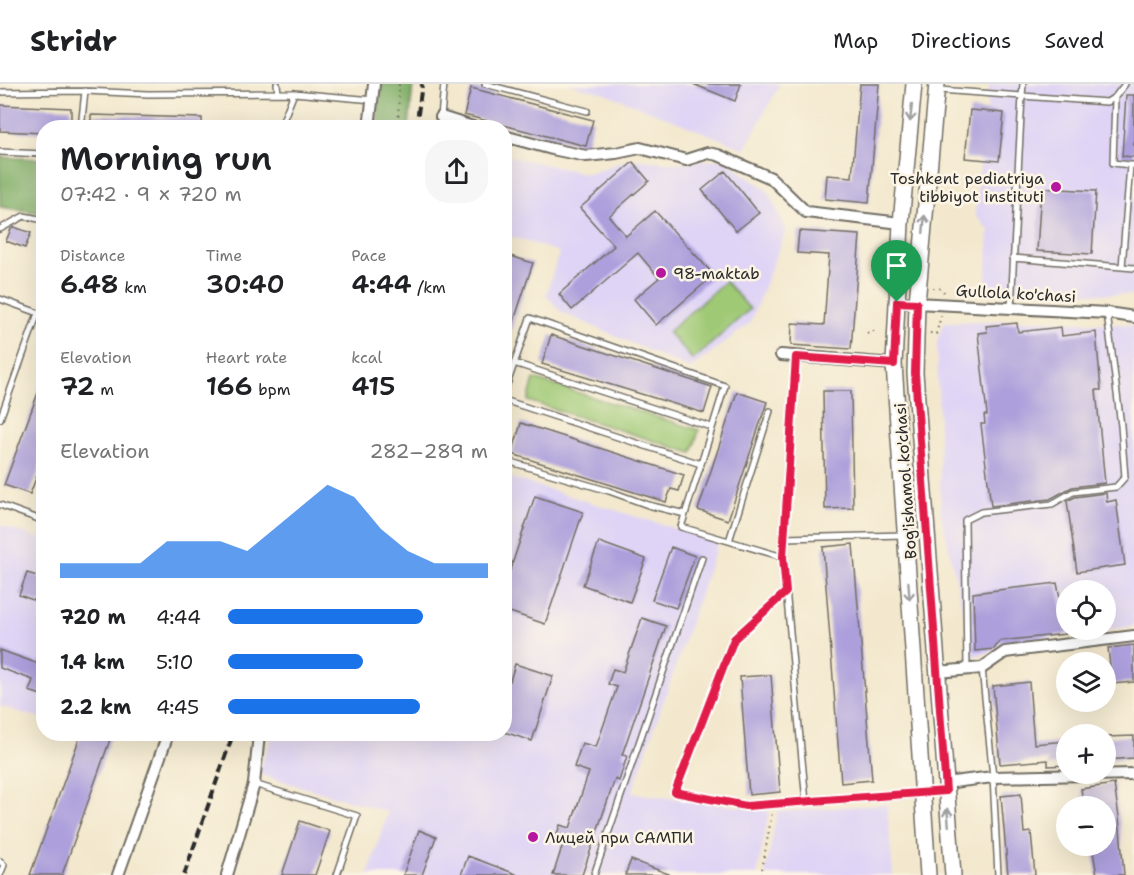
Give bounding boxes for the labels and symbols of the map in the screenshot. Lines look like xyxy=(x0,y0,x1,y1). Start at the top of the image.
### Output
one-way arrow xyxy=(906,102,917,122)
place label: Toshkent pediatriya tibbiyot instituti xyxy=(890,168,1044,207)
marker: Toshkent pediatriya tibbiyot instituti xyxy=(1049,180,1063,194)
one-way arrow xyxy=(919,215,930,235)
pin xyxy=(871,240,922,302)
place label: 98-maktab xyxy=(673,263,760,284)
marker: 98-maktab xyxy=(654,266,668,280)
street label: Gullola ko'chasi xyxy=(955,280,1077,307)
street label: Bog'ishamol ko'chasi xyxy=(890,402,921,560)
one-way arrow xyxy=(903,580,914,600)
one-way arrow xyxy=(942,807,953,827)
place label: Лицей при САМПИ xyxy=(545,827,693,848)
marker: Лицей при САМПИ xyxy=(526,830,540,844)

